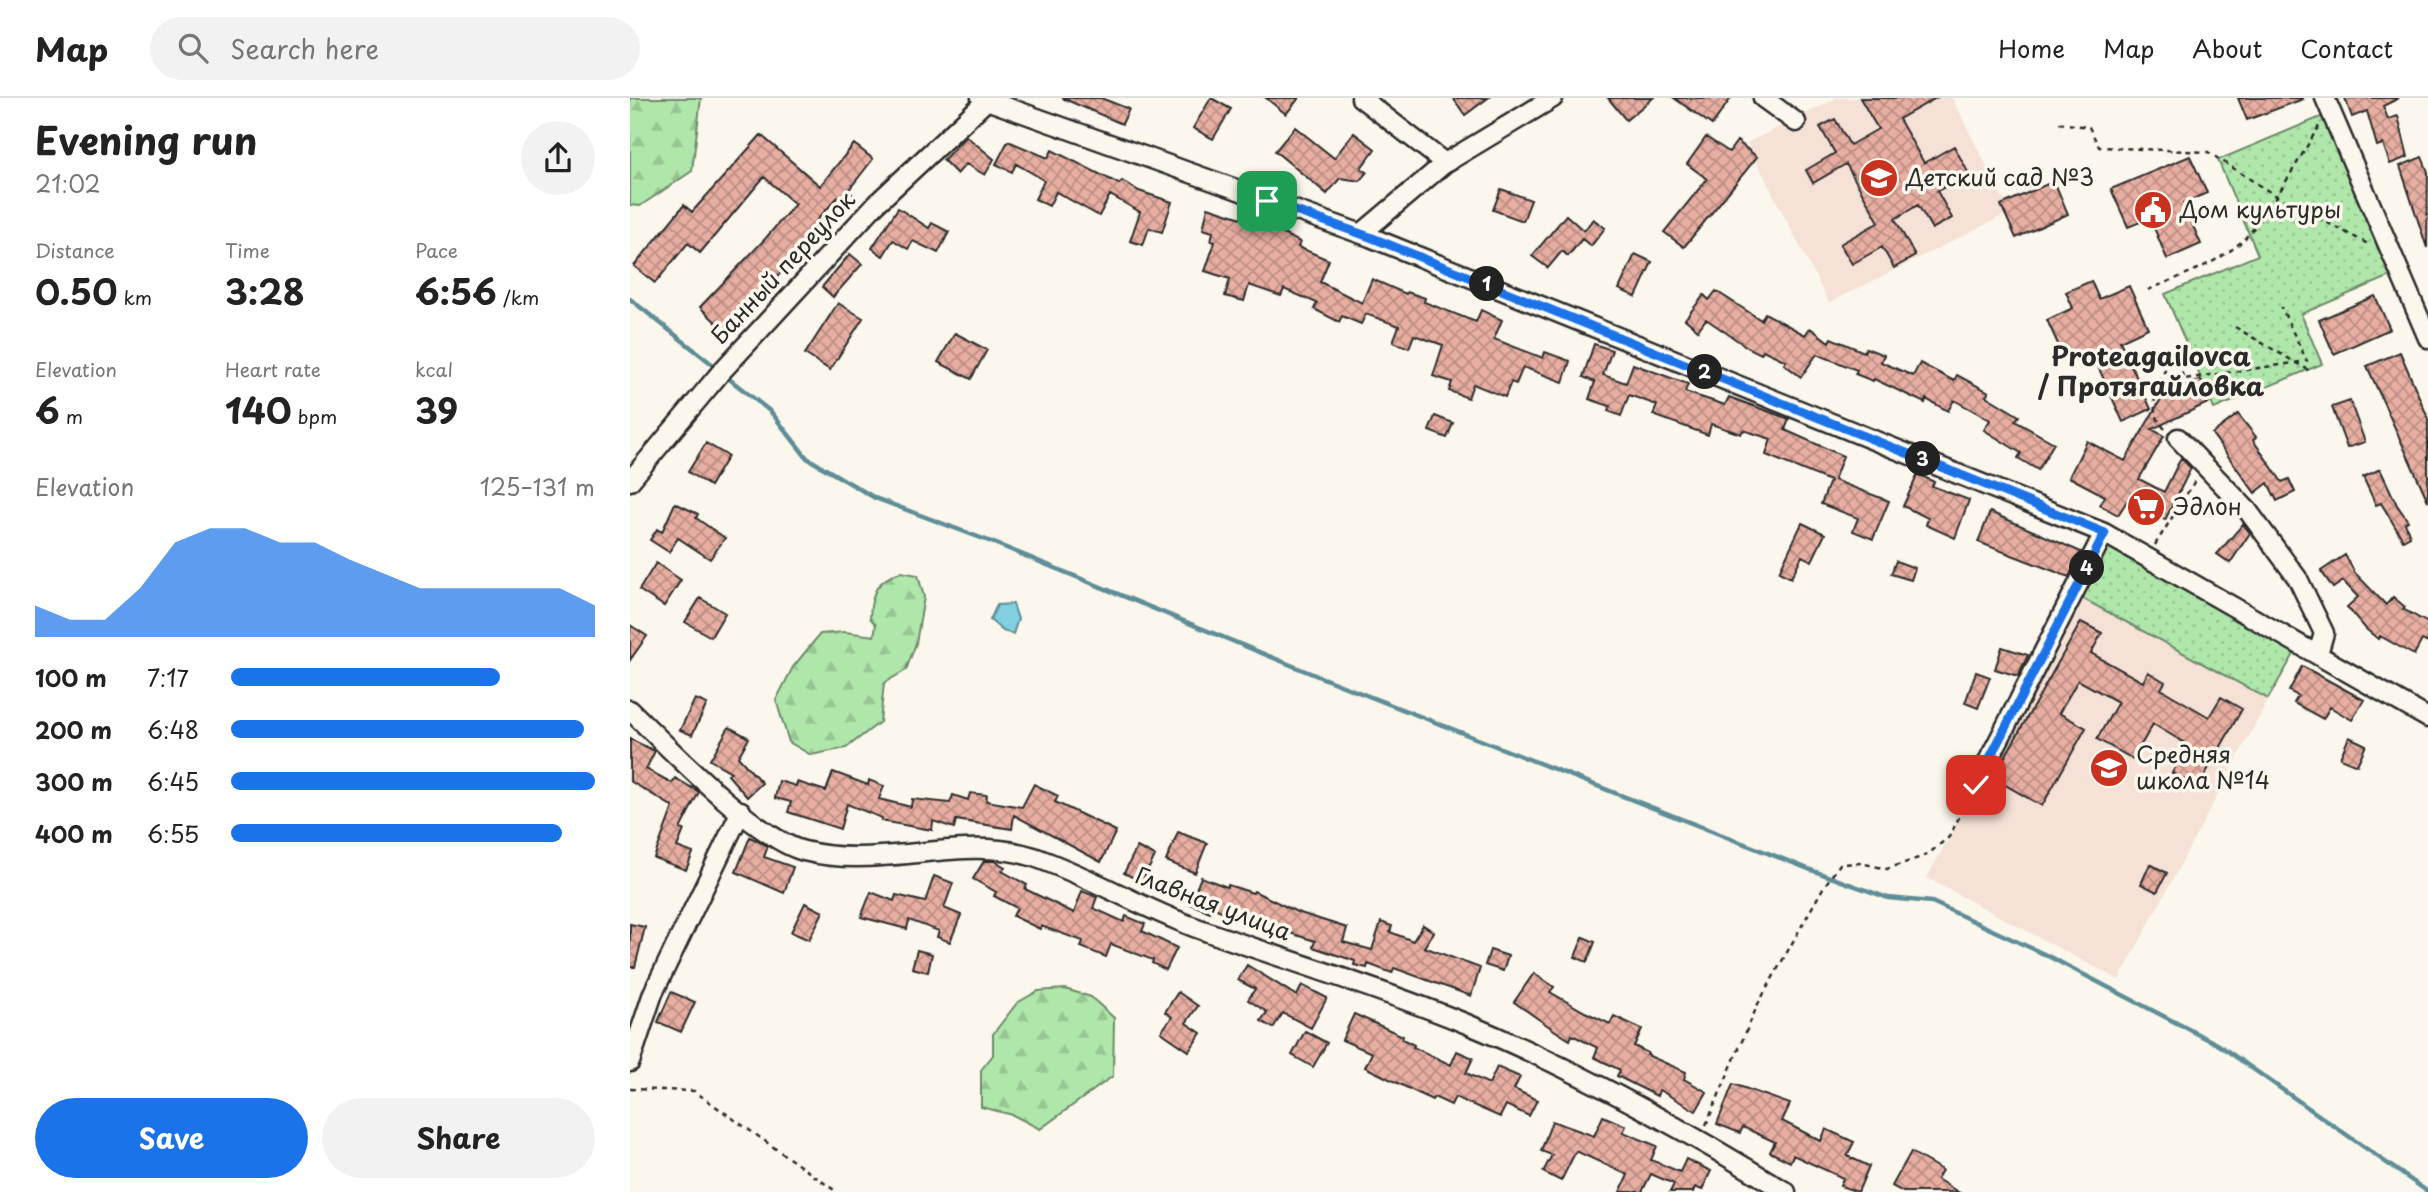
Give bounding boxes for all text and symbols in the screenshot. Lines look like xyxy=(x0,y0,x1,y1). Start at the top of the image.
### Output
search box xyxy=(150,17,640,80)
text: Map xyxy=(35,23,108,73)
icon: search xyxy=(174,29,212,67)
text: Search here xyxy=(230,29,379,68)
text: Home xyxy=(1998,30,2065,66)
text: Map xyxy=(2103,30,2154,66)
text: About xyxy=(2192,30,2262,66)
text: Contact xyxy=(2300,30,2393,66)
text: Evening run xyxy=(35,111,257,168)
button: share xyxy=(521,121,595,195)
school or university icon: Детский сад №3 xyxy=(1858,157,1900,199)
place label: Детский сад №3 xyxy=(1905,159,2094,194)
text: 21:02 xyxy=(35,166,101,201)
pin xyxy=(1237,171,1297,231)
street label: Банный переулок xyxy=(701,182,863,351)
icon: arrive xyxy=(1248,182,1286,220)
public building icon: Дом культуры xyxy=(2132,189,2174,231)
place label: Дом культуры xyxy=(2179,191,2341,226)
text: Distance xyxy=(35,236,115,264)
text: Time xyxy=(225,236,270,264)
text: Pace xyxy=(415,236,458,264)
text: 0.50 xyxy=(35,264,117,317)
text: 3:28 xyxy=(225,264,305,317)
text: 6:56 xyxy=(415,264,497,317)
pin: 1 xyxy=(1470,266,1504,302)
text: 1 xyxy=(1482,269,1491,297)
text: km xyxy=(117,283,152,311)
text: /km xyxy=(497,283,539,311)
district label: Proteagailovca / Протягайловка xyxy=(2037,336,2265,405)
pin: 2 xyxy=(1688,354,1722,390)
text: Elevation xyxy=(35,355,117,383)
text: Heart rate xyxy=(225,355,321,383)
text: kcal xyxy=(415,355,453,383)
text: 2 xyxy=(1698,357,1711,385)
text: 6 xyxy=(35,383,60,436)
text: 140 xyxy=(225,383,292,436)
text: 39 xyxy=(415,383,458,436)
text: m xyxy=(60,402,83,430)
text: bpm xyxy=(292,402,337,430)
pin: 3 xyxy=(1906,442,1940,476)
text: 3 xyxy=(1916,444,1929,472)
text: Elevation xyxy=(35,469,134,504)
text: 125–131 m xyxy=(480,469,595,504)
supermarket icon: Эдлон xyxy=(2125,486,2167,528)
place label: Эдлон xyxy=(2173,488,2242,523)
pin: 4 xyxy=(2070,550,2104,586)
text: 4 xyxy=(2080,553,2093,581)
text: 100 m xyxy=(35,660,107,695)
text: 7:17 xyxy=(147,660,189,695)
text: 200 m xyxy=(35,712,112,747)
text: 6:48 xyxy=(147,712,199,747)
place label: Средняя школа №14 xyxy=(2136,736,2270,797)
school or university icon: Средняя школа №14 xyxy=(2088,747,2130,789)
pin xyxy=(1946,755,2006,815)
text: 300 m xyxy=(35,764,113,799)
text: 6:45 xyxy=(147,764,199,799)
icon: check xyxy=(1957,766,1995,804)
text: 400 m xyxy=(35,816,113,851)
text: 6:55 xyxy=(147,816,199,851)
street label: Главная улица xyxy=(1131,857,1297,949)
button: Save xyxy=(35,1098,308,1178)
button: Share xyxy=(322,1098,595,1178)

